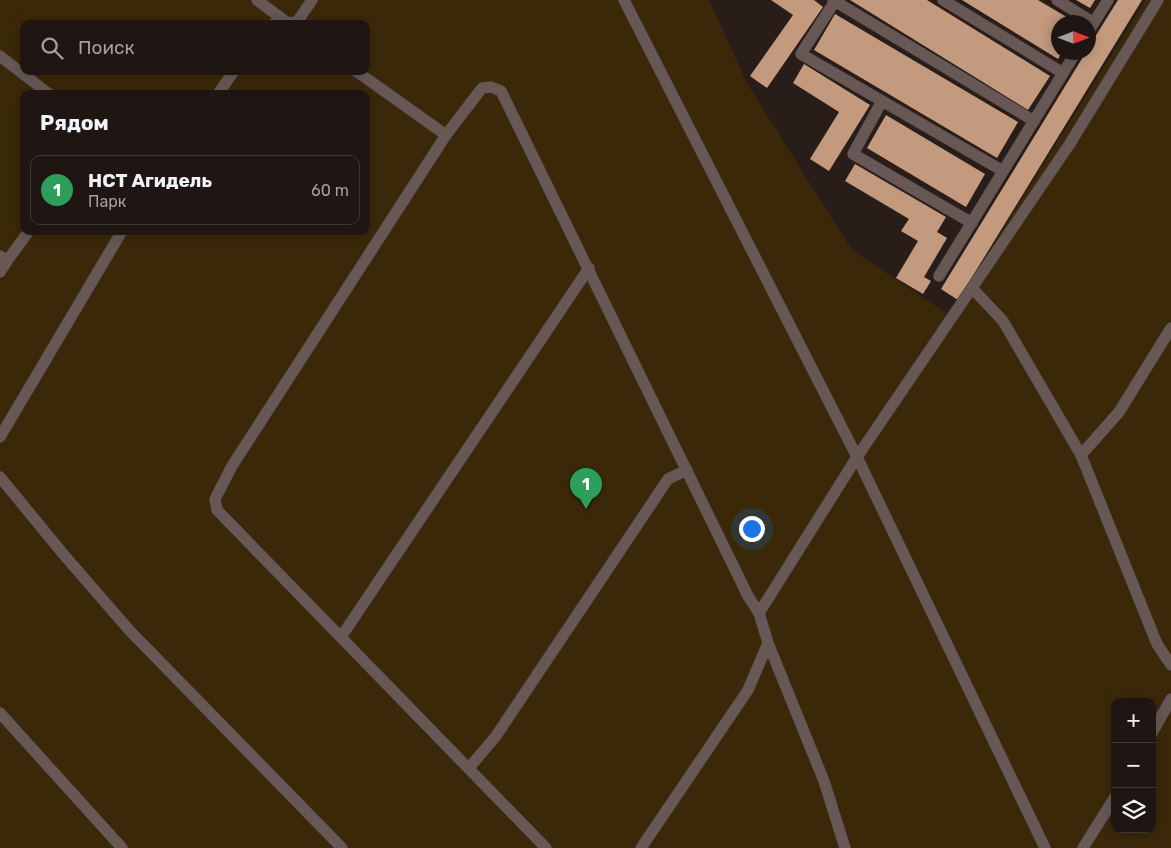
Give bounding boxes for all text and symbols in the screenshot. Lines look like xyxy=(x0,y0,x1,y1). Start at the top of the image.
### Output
north arrow xyxy=(1051,15,1096,60)
search box xyxy=(20,20,370,75)
icon: search xyxy=(38,34,66,62)
text: Поиск xyxy=(78,36,135,59)
text: Рядом xyxy=(40,110,109,135)
text: НСТ Агидель xyxy=(88,169,212,192)
text: 1 xyxy=(53,181,61,200)
text: 60 m xyxy=(311,181,349,200)
text: Парк xyxy=(88,192,126,211)
pin: 1 xyxy=(570,468,602,509)
your location xyxy=(739,516,765,542)
map controls xyxy=(1111,698,1156,833)
button: + xyxy=(1111,698,1156,743)
button: − xyxy=(1111,743,1156,788)
button: layers xyxy=(1111,788,1156,833)

